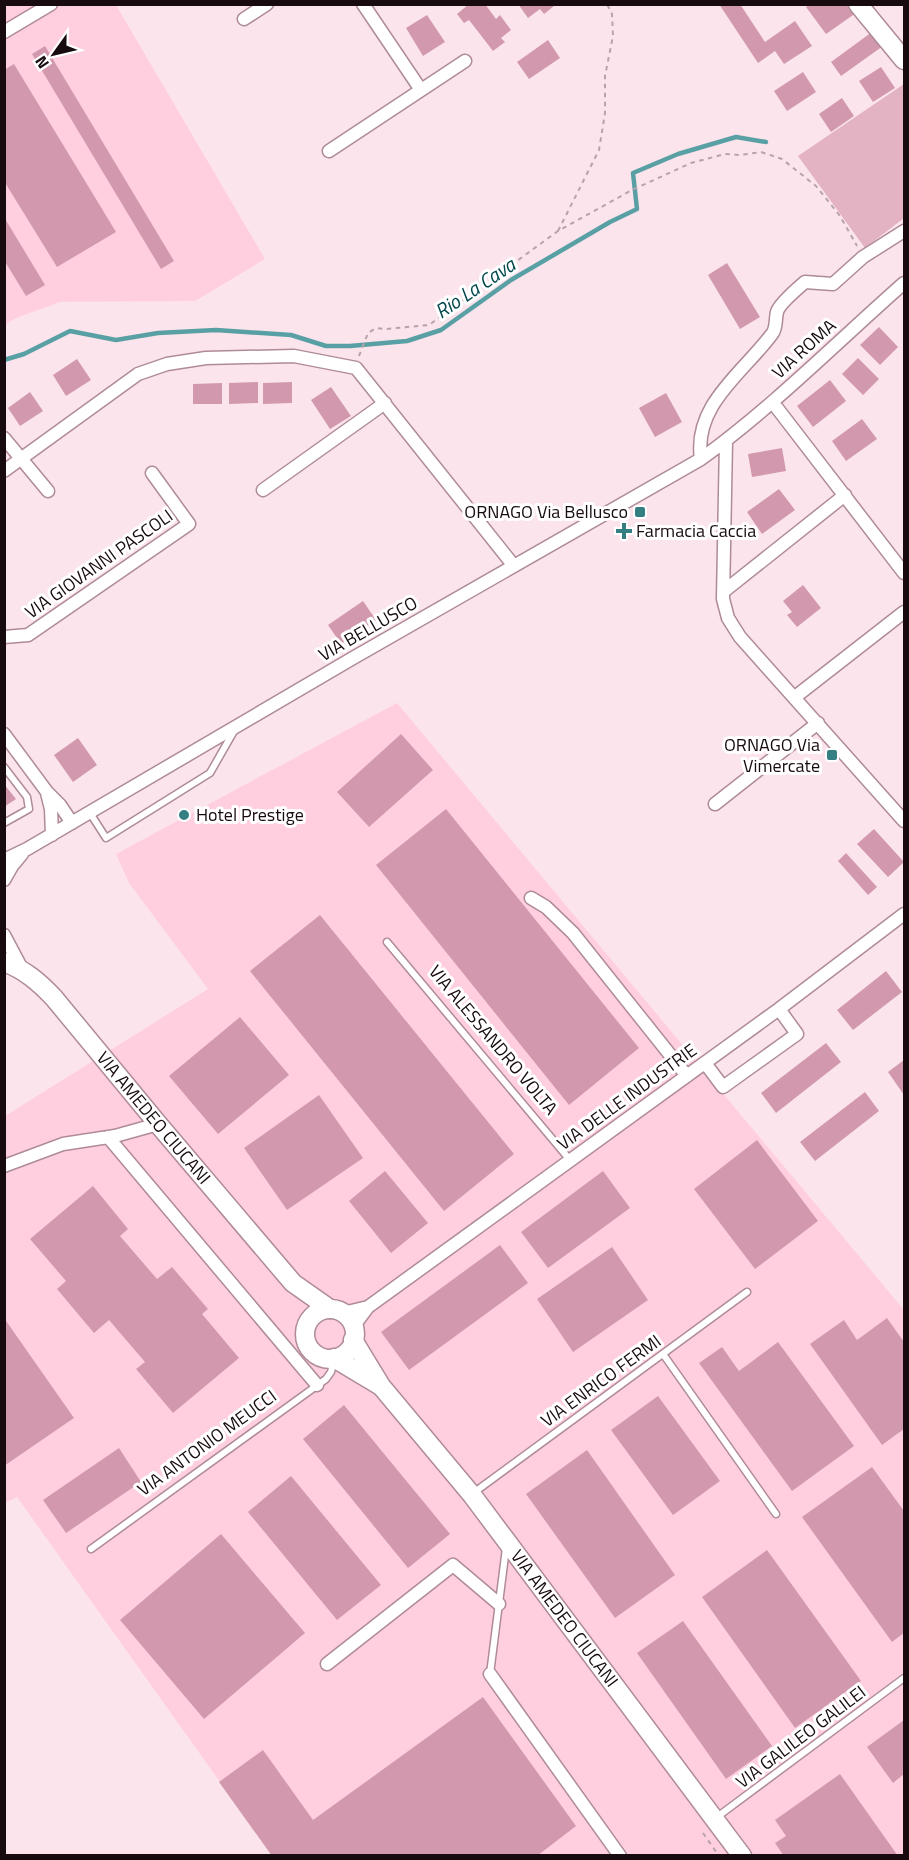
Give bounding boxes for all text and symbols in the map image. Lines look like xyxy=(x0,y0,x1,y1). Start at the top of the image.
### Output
north arrow xyxy=(24,24,84,84)
text: N xyxy=(29,51,55,74)
water label: Rio La Cava xyxy=(428,249,522,326)
street label: VIA ROMA xyxy=(765,312,842,385)
place label: ORNAGO Via Bellusco xyxy=(464,498,628,525)
street label: VIA GIOVANNI PASCOLI xyxy=(19,502,178,625)
marker: ORNAGO Via Bellusco xyxy=(633,505,647,519)
place label: Farmacia Caccia xyxy=(636,517,756,544)
marker: Farmacia Caccia xyxy=(617,524,631,538)
street label: VIA BELLUSCO xyxy=(313,589,422,668)
place label: ORNAGO Via Vimercate xyxy=(724,731,820,779)
marker: ORNAGO Via Vimercate xyxy=(825,748,839,762)
place label: Hotel Prestige xyxy=(196,801,304,828)
marker: Hotel Prestige xyxy=(177,808,191,822)
street label: VIA ALESSANDRO VOLTA xyxy=(423,959,564,1121)
street label: VIA DELLE INDUSTRIE xyxy=(551,1037,702,1157)
street label: VIA AMEDEO CIUCANI xyxy=(90,1045,217,1190)
street label: VIA ENRICO FERMI xyxy=(535,1328,666,1433)
street label: VIA ANTONIO MEUCCI xyxy=(131,1383,282,1502)
street label: VIA AMEDEO CIUCANI xyxy=(504,1544,625,1693)
street label: VIA GALILEO GALILEI xyxy=(730,1679,871,1795)

